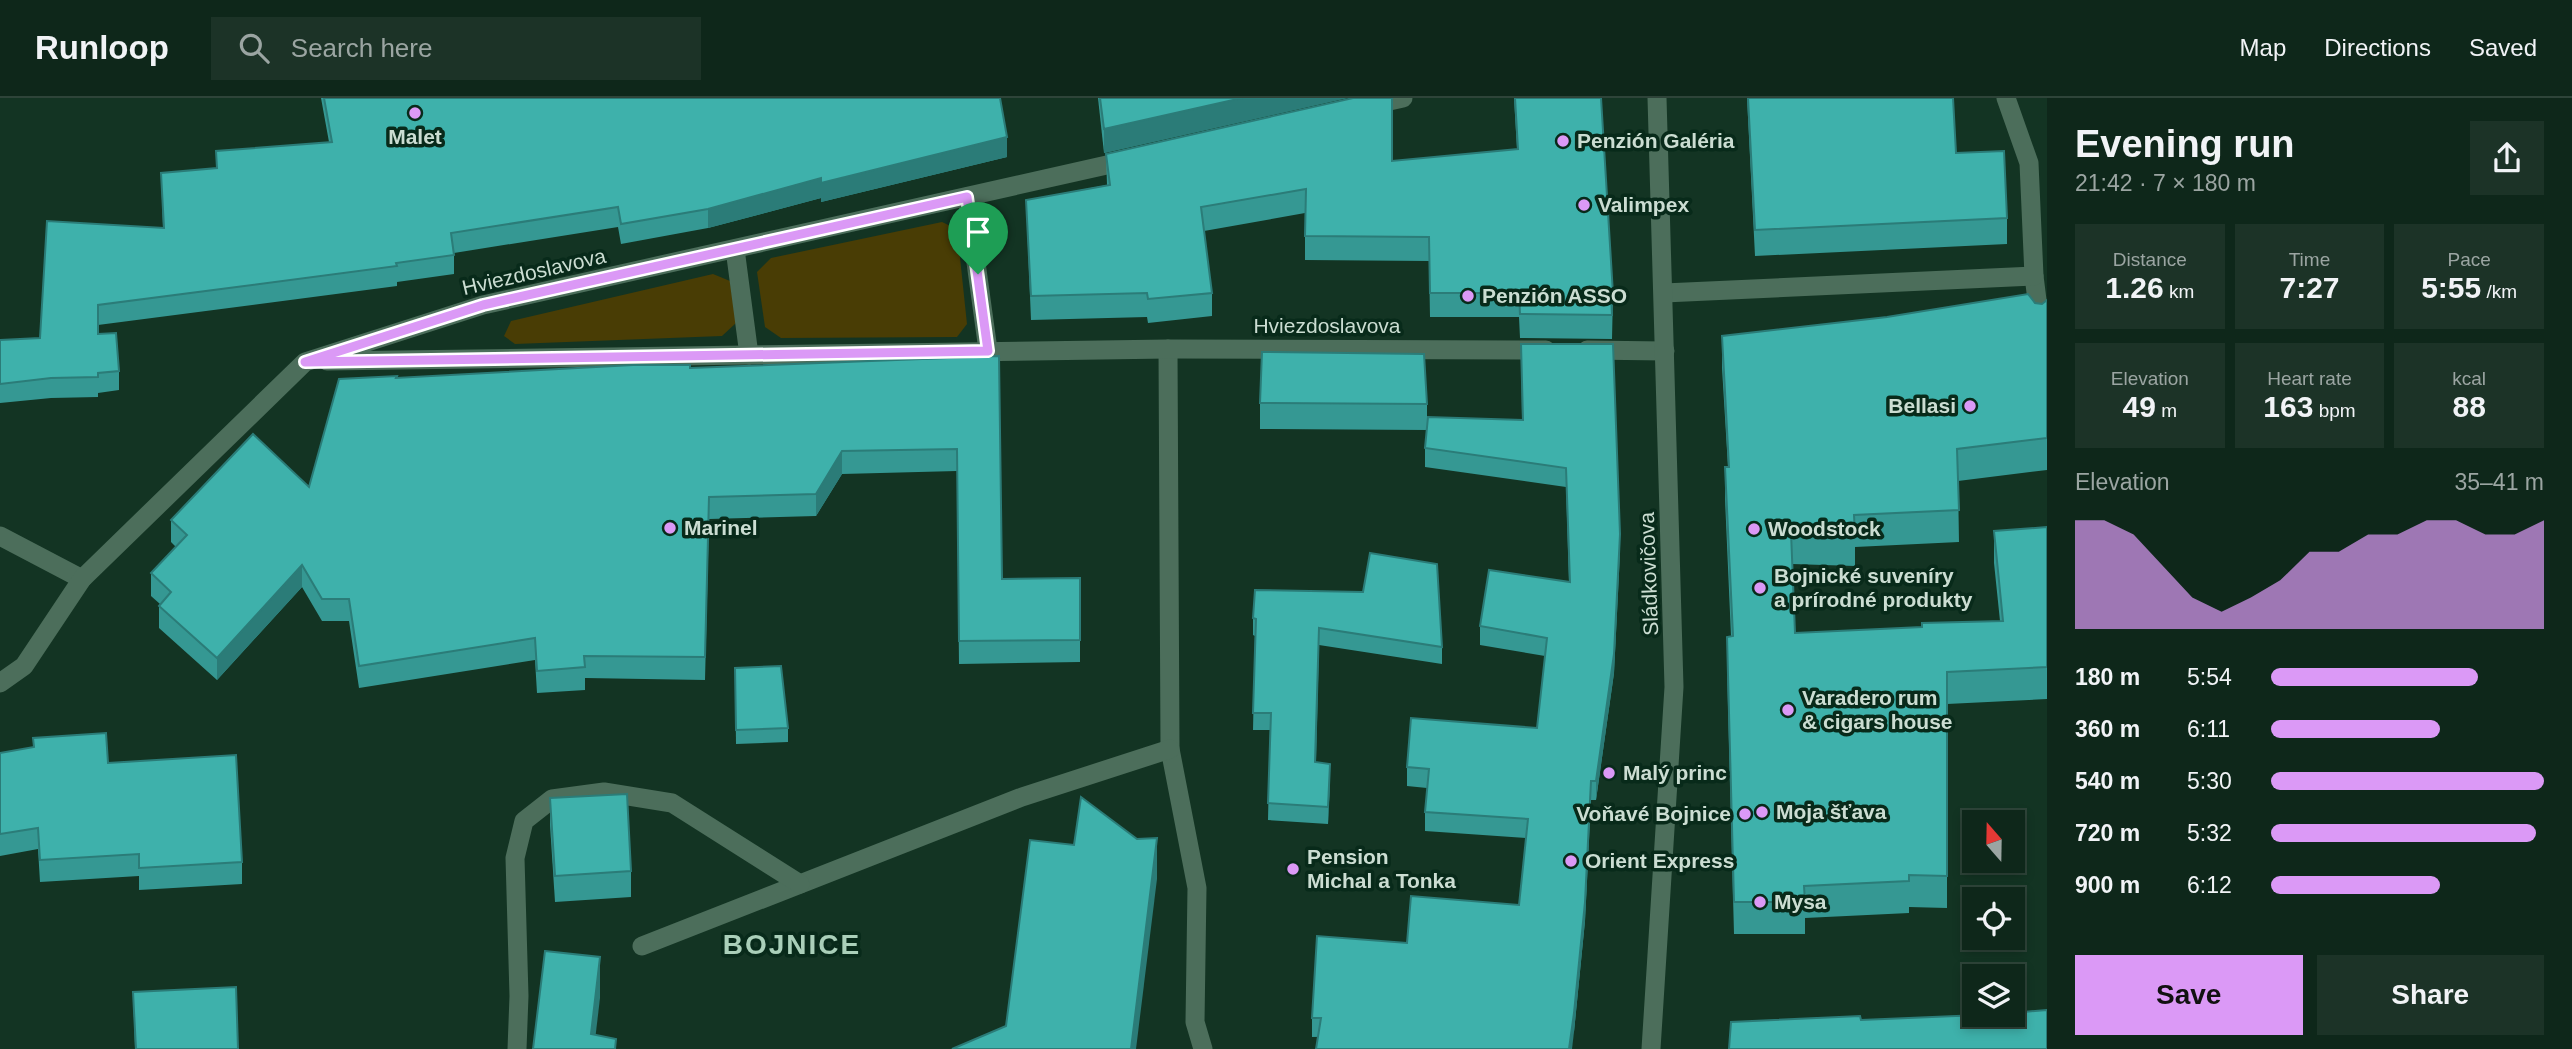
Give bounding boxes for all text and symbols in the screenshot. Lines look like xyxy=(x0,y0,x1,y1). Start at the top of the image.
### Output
search box xyxy=(211,17,701,80)
text: Runloop xyxy=(35,29,169,66)
icon: search xyxy=(235,29,273,67)
text: Search here xyxy=(291,33,432,63)
text: Map xyxy=(2240,34,2286,61)
text: Directions xyxy=(2324,34,2431,61)
text: Saved xyxy=(2469,34,2537,61)
marker: Malet xyxy=(407,105,423,121)
button: share xyxy=(2470,121,2544,195)
text: Evening run xyxy=(2075,123,2295,165)
place label: Malet xyxy=(388,125,442,148)
place label: Penzión Galéria xyxy=(1577,129,1735,152)
marker: Penzión Galéria xyxy=(1555,133,1571,149)
text: 21:42 · 7 × 180 m xyxy=(2075,170,2256,196)
place label: Valimpex xyxy=(1598,193,1689,216)
marker: Valimpex xyxy=(1576,197,1592,213)
pin xyxy=(948,202,1008,274)
icon: arrive xyxy=(959,213,997,251)
street label: Hviezdoslavova xyxy=(460,244,608,299)
text: Distance xyxy=(2113,249,2187,270)
text: Time xyxy=(2289,249,2330,270)
text: Pace xyxy=(2448,249,2491,270)
text: 1.26 xyxy=(2105,271,2164,304)
text: 7:27 xyxy=(2279,271,2340,304)
text: 5:55 xyxy=(2421,271,2481,304)
text: km xyxy=(2164,281,2194,302)
text: /km xyxy=(2481,281,2517,302)
place label: Penzión ASSO xyxy=(1482,284,1627,307)
marker: Penzión ASSO xyxy=(1460,288,1476,304)
street label: Hviezdoslavova xyxy=(1253,314,1401,337)
text: Elevation xyxy=(2111,368,2189,389)
text: Heart rate xyxy=(2267,368,2352,389)
text: kcal xyxy=(2452,368,2486,389)
text: 49 xyxy=(2123,390,2156,423)
text: 163 xyxy=(2263,390,2313,423)
text: 88 xyxy=(2452,390,2486,423)
place label: Bellasi xyxy=(1888,394,1956,417)
marker: Bellasi xyxy=(1962,398,1978,414)
text: m xyxy=(2156,400,2177,421)
text: bpm xyxy=(2313,400,2356,421)
text: Elevation xyxy=(2075,469,2170,495)
text: 35–41 m xyxy=(2454,469,2544,495)
street label: Sládkovičova xyxy=(1635,511,1662,636)
place label: Marinel xyxy=(684,516,758,539)
place label: Woodstock xyxy=(1768,517,1881,540)
marker: Marinel xyxy=(662,520,678,536)
marker: Woodstock xyxy=(1746,521,1762,537)
place label: Bojnické suveníry a prírodné produkty xyxy=(1774,564,1973,611)
marker: Bojnické suveníry a prírodné produkty xyxy=(1752,580,1768,596)
text: 180 m xyxy=(2075,664,2140,690)
text: 5:54 xyxy=(2187,664,2232,690)
place label: Varadero rum & cigars house xyxy=(1802,686,1953,733)
marker: Varadero rum & cigars house xyxy=(1780,702,1796,718)
text: 360 m xyxy=(2075,716,2140,742)
text: 6:11 xyxy=(2187,716,2230,742)
place label: Malý princ xyxy=(1623,761,1727,784)
marker: Malý princ xyxy=(1601,765,1617,781)
text: 540 m xyxy=(2075,768,2140,794)
text: 5:30 xyxy=(2187,768,2232,794)
place label: Moja šťava xyxy=(1776,800,1887,823)
place label: Voňavé Bojnice xyxy=(1576,802,1731,825)
marker: Moja šťava xyxy=(1754,804,1770,820)
marker: Voňavé Bojnice xyxy=(1737,806,1753,822)
north arrow xyxy=(1962,810,2025,873)
map controls xyxy=(1962,810,2025,1027)
text: 720 m xyxy=(2075,820,2140,846)
text: 5:32 xyxy=(2187,820,2232,846)
place label: Pension Michal a Tonka xyxy=(1307,845,1456,892)
place label: Orient Express xyxy=(1585,849,1734,872)
marker: Orient Express xyxy=(1563,853,1579,869)
marker: Pension Michal a Tonka xyxy=(1285,861,1301,877)
text: 900 m xyxy=(2075,872,2140,898)
text: 6:12 xyxy=(2187,872,2232,898)
button: locate xyxy=(1962,887,2025,950)
place label: Mysa xyxy=(1774,890,1827,913)
marker: Mysa xyxy=(1752,894,1768,910)
district label: BOJNICE xyxy=(723,929,861,960)
button: Save xyxy=(2075,955,2303,1035)
button: Share xyxy=(2317,955,2544,1035)
button: layers xyxy=(1962,964,2025,1027)

